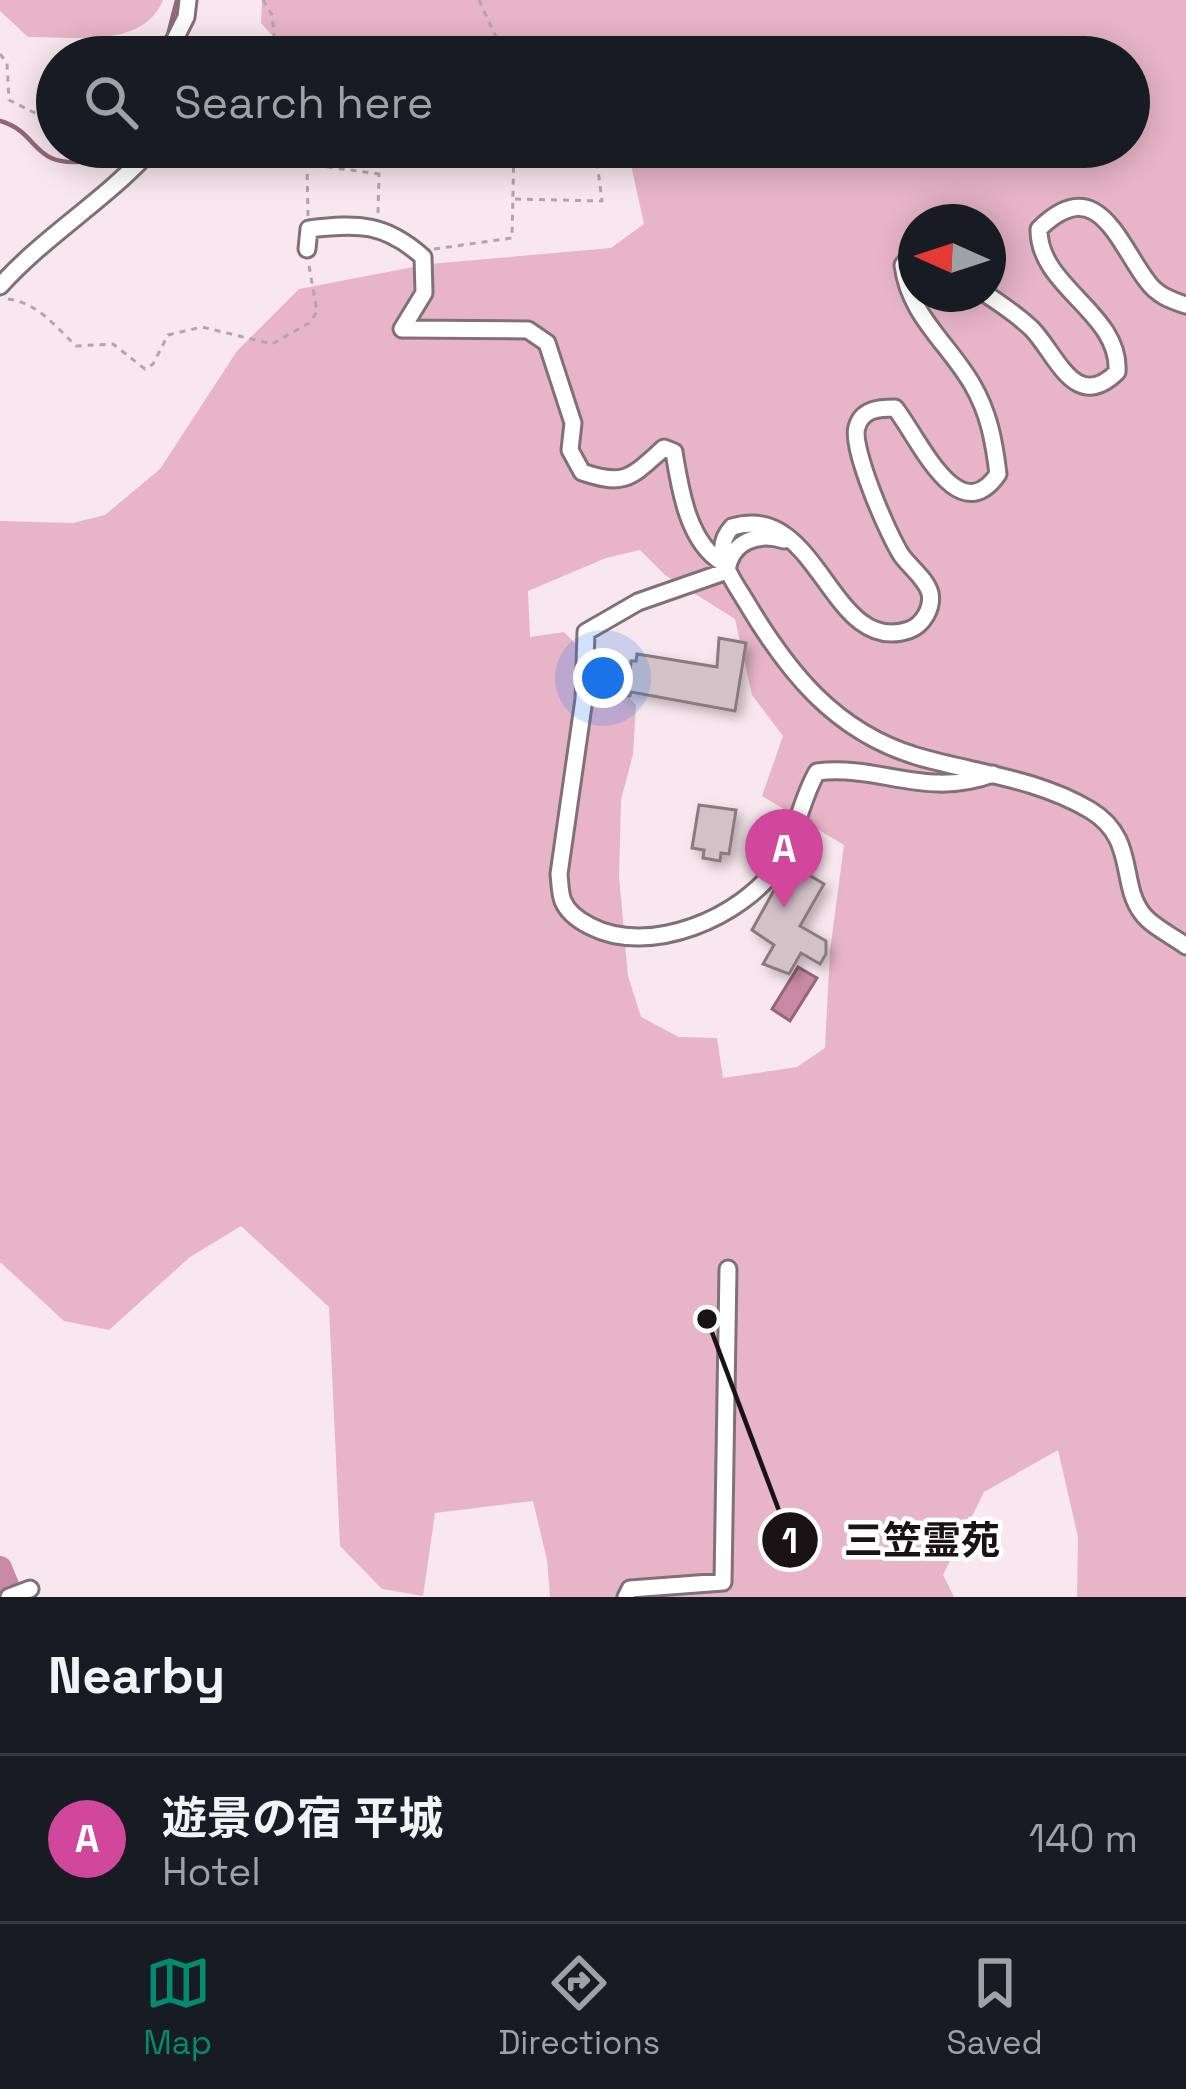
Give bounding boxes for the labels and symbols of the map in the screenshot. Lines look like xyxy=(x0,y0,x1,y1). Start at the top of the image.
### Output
north arrow xyxy=(898,204,1006,312)
your location xyxy=(573,648,633,708)
pin: A xyxy=(745,809,823,908)
callout: 三笠霊苑 xyxy=(760,1502,1024,1577)
text: 三笠霊苑 xyxy=(844,1516,1000,1565)
text: 1 xyxy=(782,1518,798,1564)

